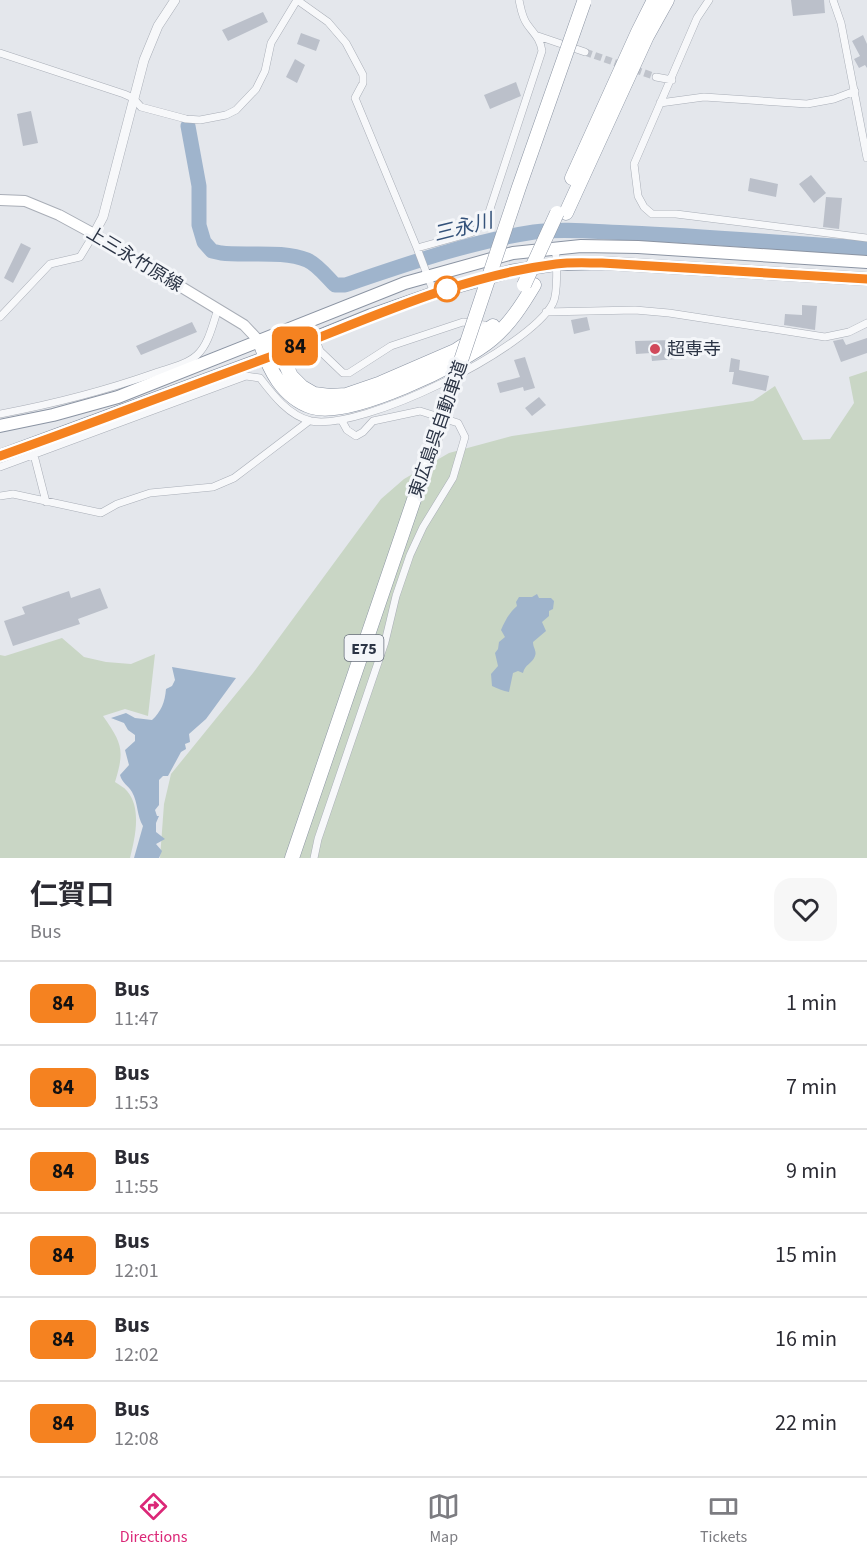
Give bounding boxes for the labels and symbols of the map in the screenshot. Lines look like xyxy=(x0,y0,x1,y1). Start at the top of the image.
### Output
water label: 三永川 xyxy=(431,207,498,249)
street label: 上三永竹原線 xyxy=(82,221,187,298)
unlabelled marker xyxy=(434,276,460,302)
line badge: 84 xyxy=(268,326,322,366)
place label: 超専寺 xyxy=(667,337,721,362)
marker: 超専寺 xyxy=(648,342,662,356)
street label: 東広島呉自動車道 xyxy=(403,357,474,501)
road number: E75 xyxy=(344,635,384,661)

